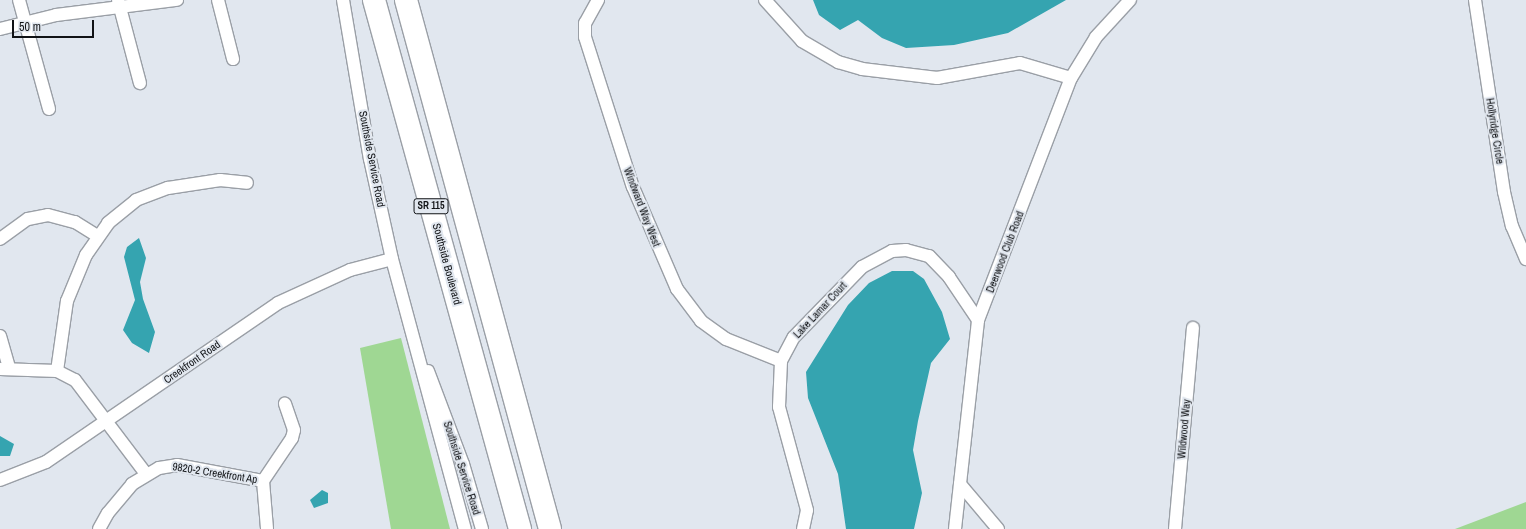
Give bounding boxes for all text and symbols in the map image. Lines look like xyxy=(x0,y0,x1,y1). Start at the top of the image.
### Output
scale bar xyxy=(14,12,96,38)
text: 50 m xyxy=(19,19,41,35)
street label: Hollyridge Circle xyxy=(1483,97,1507,165)
street label: Southside Service Road xyxy=(356,110,388,208)
street label: Windward Way West xyxy=(621,166,663,248)
road number: SR 115 xyxy=(413,198,449,214)
street label: Deerwood Club Road xyxy=(983,209,1027,295)
street label: Southside Boulevard xyxy=(430,222,464,306)
street label: Lake Lamar Court xyxy=(791,279,849,341)
street label: Creekfront Road xyxy=(161,338,223,386)
street label: Wildwood Way xyxy=(1175,399,1193,459)
street label: Southside Service Road xyxy=(441,419,483,517)
street label: 9820-2 Creekfront Ap xyxy=(171,460,259,486)

